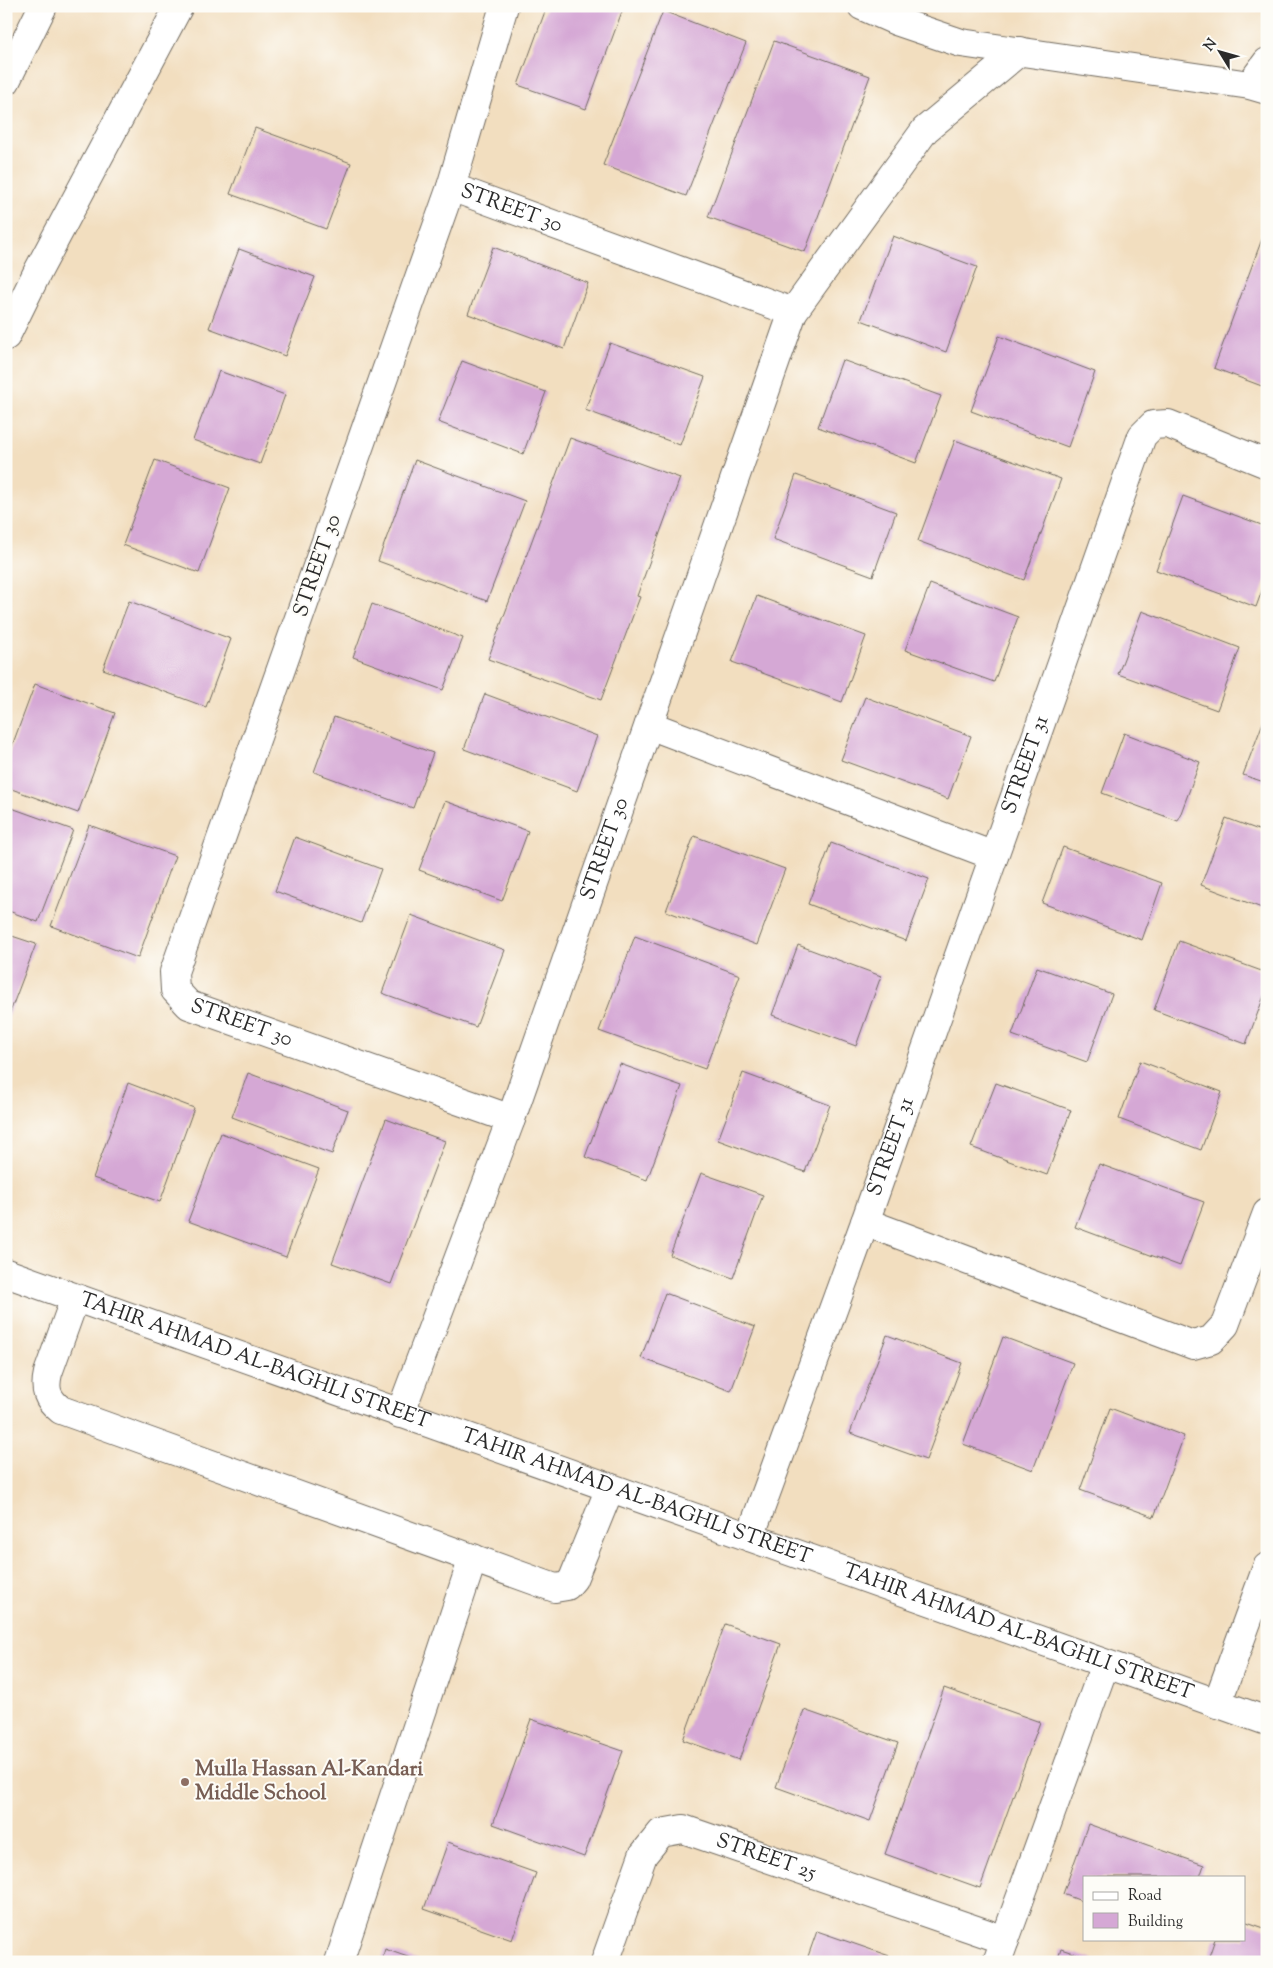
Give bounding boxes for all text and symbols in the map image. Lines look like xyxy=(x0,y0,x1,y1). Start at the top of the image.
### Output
north arrow xyxy=(1196,28,1246,78)
text: N xyxy=(1200,35,1223,56)
street label: STREET 30 xyxy=(456,177,566,241)
street label: STREET 30 xyxy=(287,511,349,621)
street label: STREET 31 xyxy=(995,712,1057,818)
street label: STREET 30 xyxy=(574,794,637,904)
street label: STREET 30 xyxy=(186,992,296,1055)
street label: STREET 31 xyxy=(860,1093,923,1200)
street label: TAHIR AHMAD AL-BAGHLI STREET xyxy=(75,1285,434,1438)
street label: TAHIR AHMAD AL-BAGHLI STREET xyxy=(457,1421,816,1573)
street label: TAHIR AHMAD AL-BAGHLI STREET xyxy=(839,1556,1198,1709)
place label: Mulla Hassan Al-Kandari Middle School xyxy=(195,1755,423,1809)
marker: Mulla Hassan Al-Kandari Middle School xyxy=(179,1776,191,1788)
street label: STREET 25 xyxy=(712,1826,820,1889)
legend xyxy=(1083,1876,1246,1940)
text: Road xyxy=(1128,1886,1162,1907)
text: Building xyxy=(1128,1912,1183,1933)

